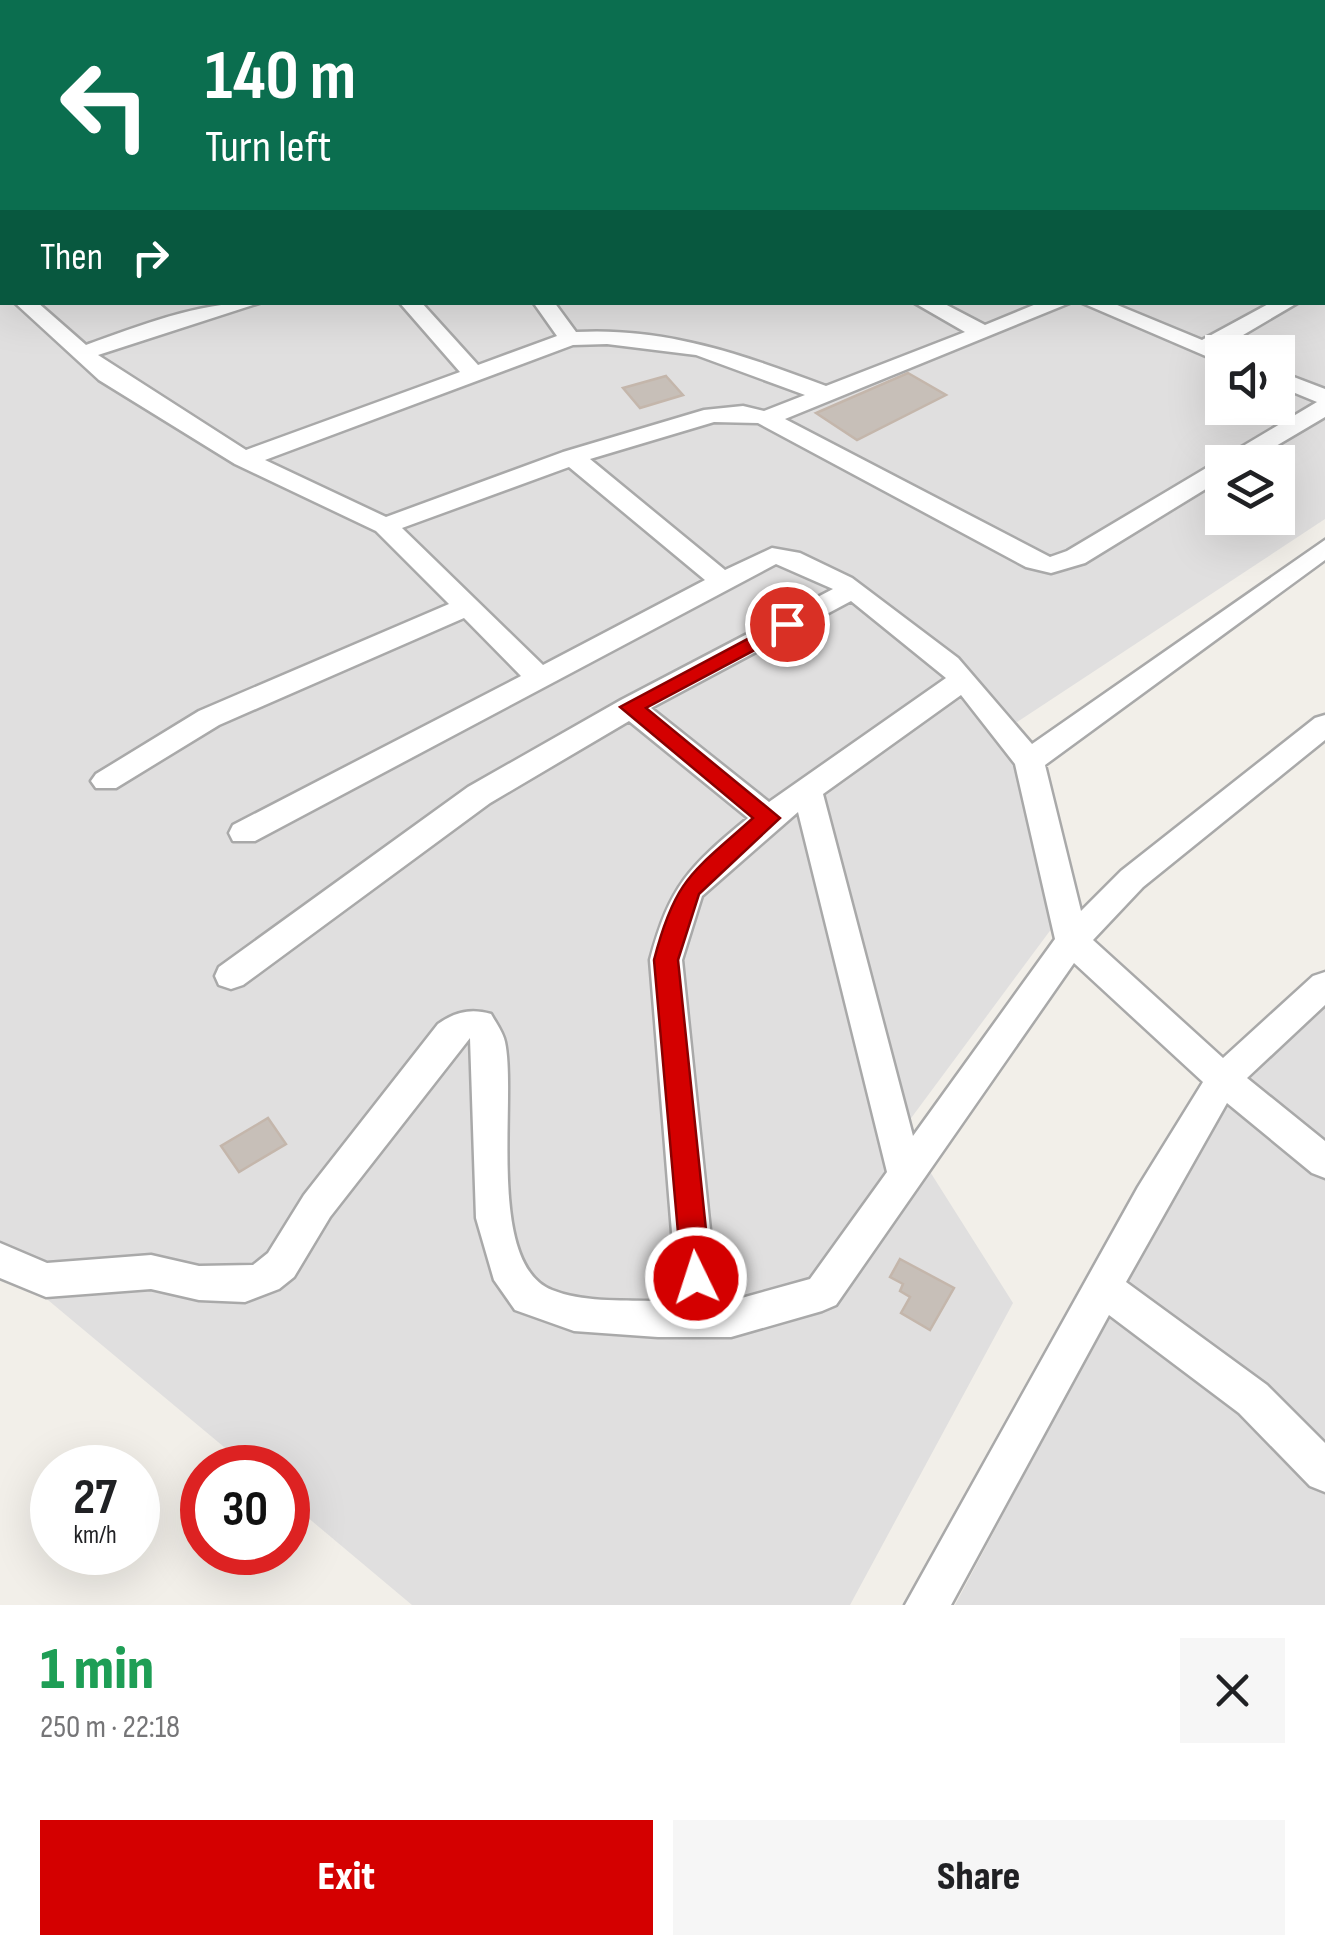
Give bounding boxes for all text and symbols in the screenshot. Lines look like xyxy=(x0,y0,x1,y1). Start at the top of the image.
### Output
text: 140 m xyxy=(205,35,356,119)
icon: left xyxy=(40,40,170,170)
text: Turn left xyxy=(205,120,331,175)
icon: right xyxy=(123,230,178,285)
text: Then xyxy=(40,235,103,280)
map controls xyxy=(1205,335,1295,535)
button: sound xyxy=(1205,335,1295,425)
button: layers xyxy=(1205,445,1295,535)
pin xyxy=(745,582,830,667)
icon: arrive xyxy=(760,597,815,652)
position arrow xyxy=(644,1226,748,1330)
speed limit sign: 30 xyxy=(180,1445,310,1575)
text: 27 xyxy=(73,1468,117,1528)
text: km/h xyxy=(73,1520,117,1551)
text: 1 min xyxy=(40,1634,154,1706)
button: close xyxy=(1180,1638,1285,1743)
text: 250 m · 22:18 xyxy=(40,1708,180,1747)
button: Exit xyxy=(40,1820,653,1935)
button: Share xyxy=(673,1820,1285,1935)

